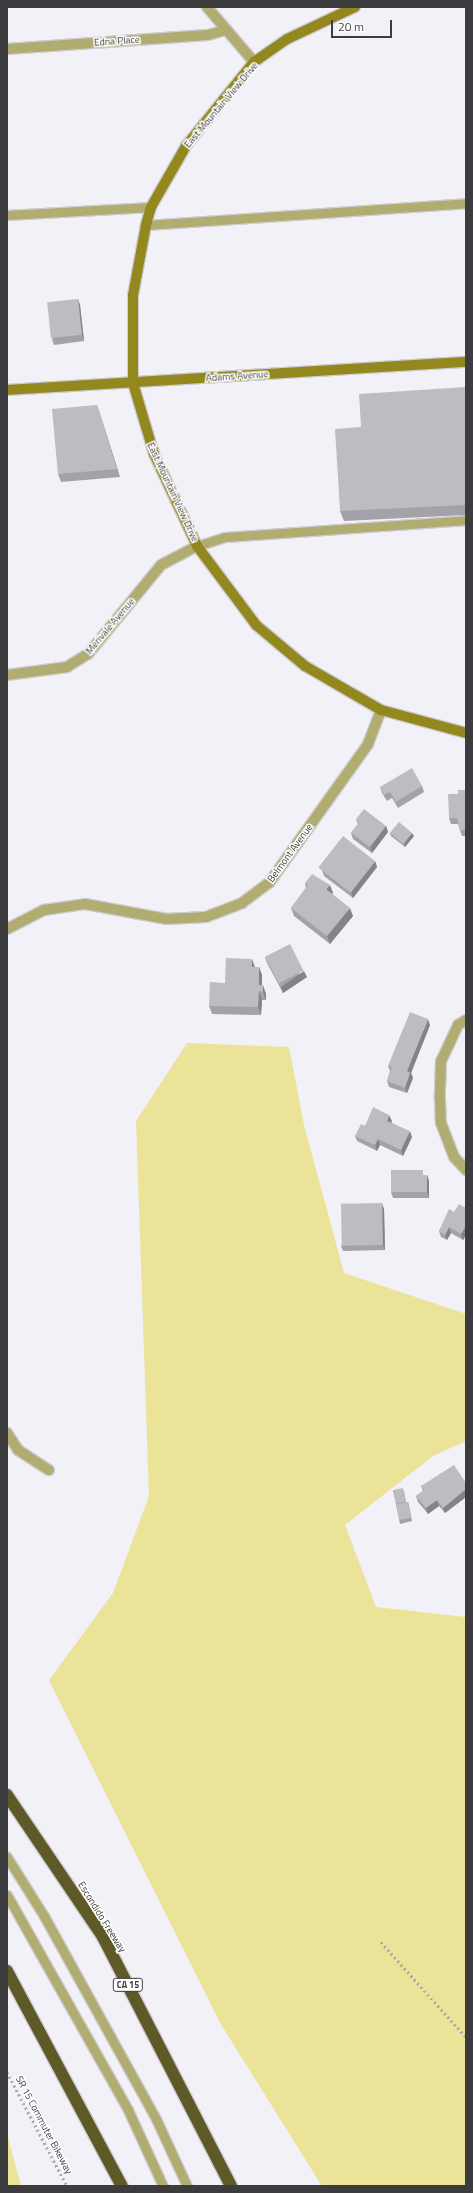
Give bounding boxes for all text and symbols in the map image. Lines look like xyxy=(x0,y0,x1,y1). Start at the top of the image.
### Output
scale bar xyxy=(333,12,394,38)
text: 20 m xyxy=(338,17,364,36)
street label: Edna Place xyxy=(94,33,140,49)
street label: East Mountain View Drive xyxy=(182,60,260,150)
street label: Adams Avenue xyxy=(205,368,269,384)
street label: East Mountain View Drive xyxy=(145,440,201,544)
street label: Merivale Avenue xyxy=(83,595,137,657)
street label: Belmont Avenue xyxy=(265,821,315,885)
street label: Escondido Freeway xyxy=(75,1879,129,1955)
road number: CA 15 xyxy=(112,1978,144,1992)
street label: SR 15 Commuter Bikeway xyxy=(13,2074,75,2176)

